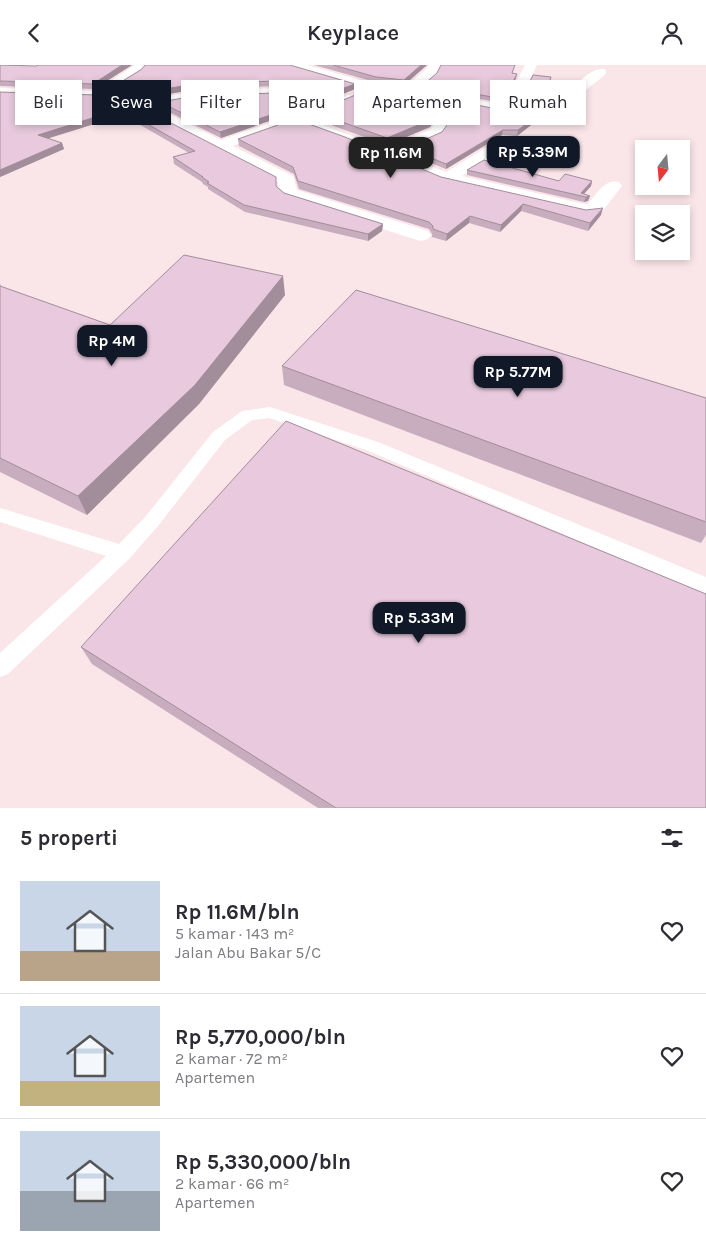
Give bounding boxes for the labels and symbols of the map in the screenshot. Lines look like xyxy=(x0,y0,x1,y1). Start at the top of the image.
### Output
pin: Rp 5.39M xyxy=(481,135,585,178)
pin: Rp 11.6M xyxy=(339,137,443,179)
north arrow xyxy=(635,140,690,195)
pin: Rp 4M xyxy=(77,325,147,367)
pin: Rp 5.77M xyxy=(466,355,570,398)
pin: Rp 5.33M xyxy=(367,601,471,644)

